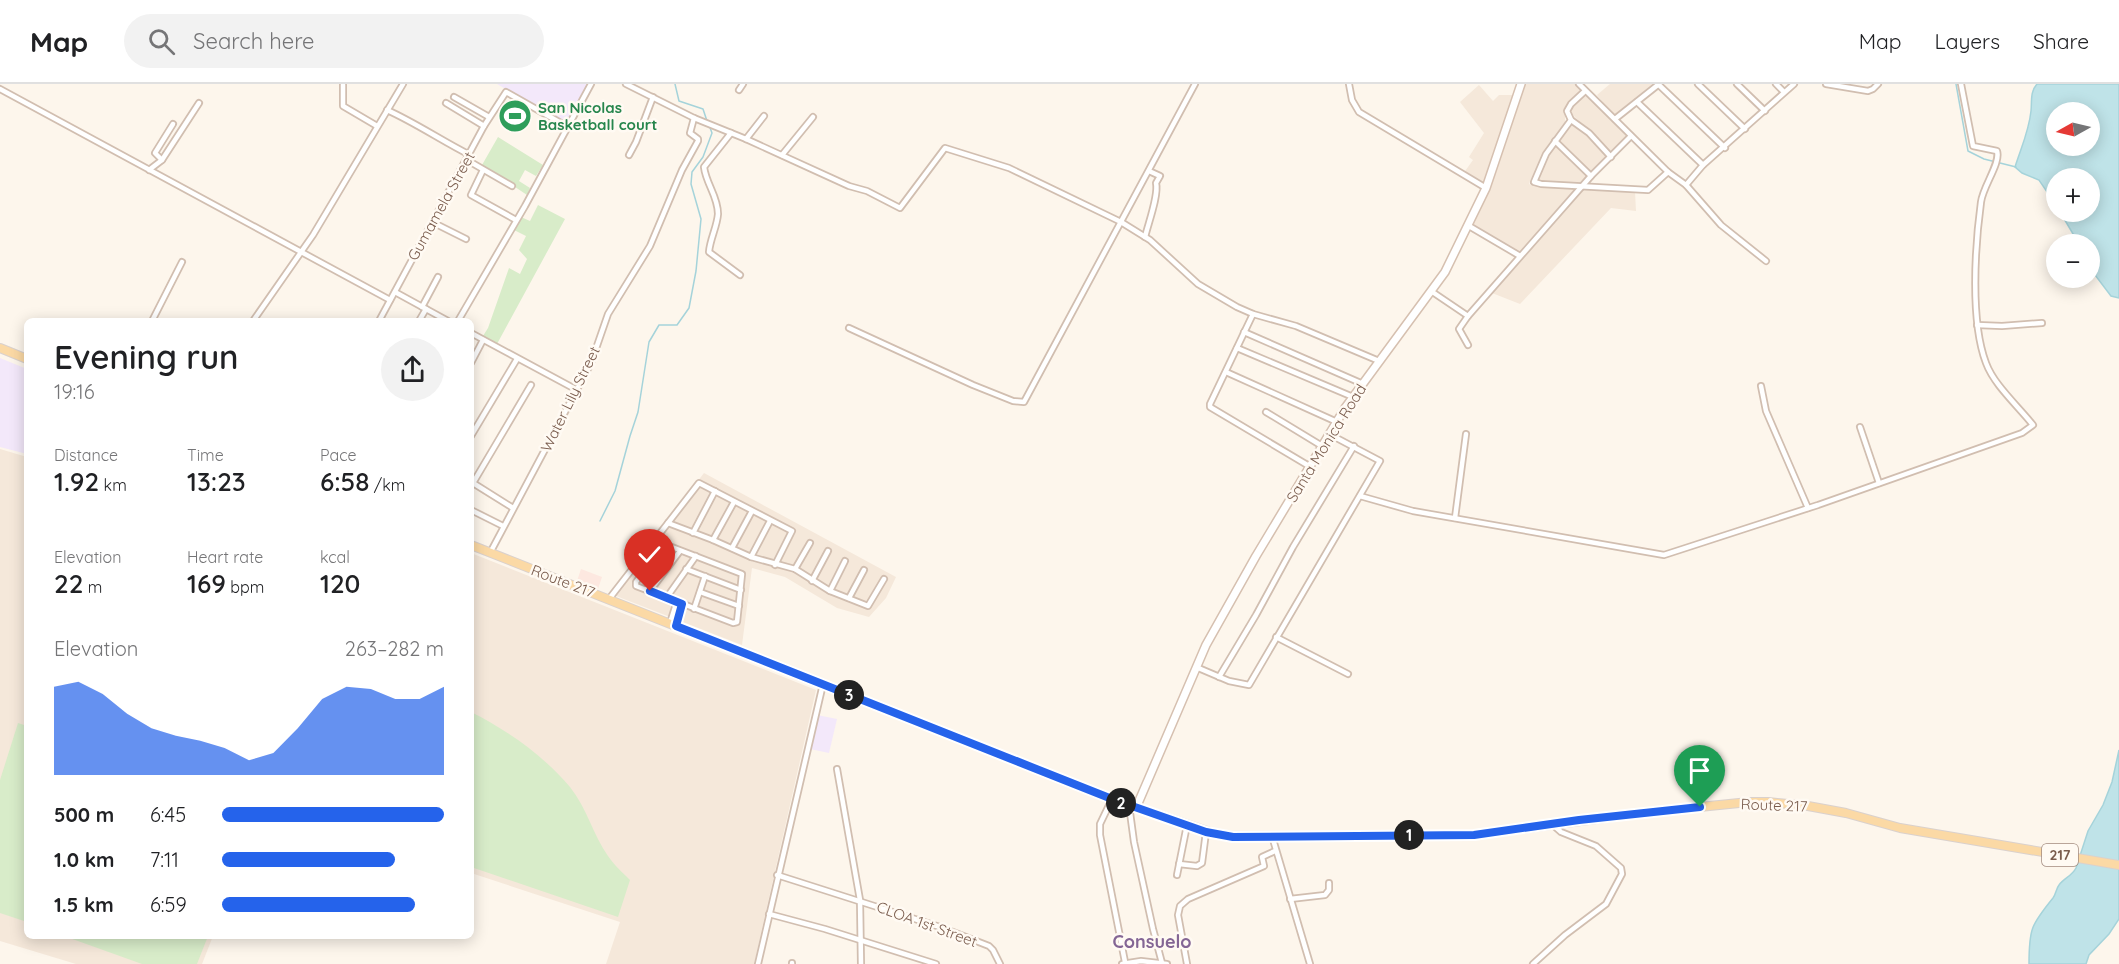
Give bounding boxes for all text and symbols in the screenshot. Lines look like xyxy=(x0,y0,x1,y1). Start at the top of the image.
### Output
search box xyxy=(124,14,544,68)
text: Map xyxy=(30,24,88,59)
icon: search xyxy=(145,25,178,58)
text: Search here xyxy=(193,27,315,55)
text: Map xyxy=(1859,28,1902,54)
text: Layers xyxy=(1935,28,2000,54)
text: Share xyxy=(2033,28,2089,54)
sports icon: San Nicolas Basketball court xyxy=(497,98,533,134)
place label: San Nicolas Basketball court xyxy=(538,98,657,134)
north arrow xyxy=(2046,102,2100,156)
map controls xyxy=(2046,102,2100,288)
street label: Gumamela Street xyxy=(403,148,479,264)
button: + xyxy=(2046,168,2100,222)
button: − xyxy=(2046,234,2100,288)
text: Evening run xyxy=(54,336,239,377)
button: share xyxy=(381,338,444,401)
street label: Water Lily Street xyxy=(536,343,604,455)
text: 19:16 xyxy=(54,379,94,404)
street label: Santa Monica Road xyxy=(1282,380,1370,506)
text: Distance xyxy=(54,445,118,465)
text: Time xyxy=(187,445,224,465)
text: Pace xyxy=(320,445,356,465)
text: 1.92 xyxy=(54,465,99,498)
text: 13:23 xyxy=(187,465,246,498)
text: 6:58 xyxy=(320,465,369,498)
text: km xyxy=(99,475,127,495)
text: /km xyxy=(369,475,405,495)
pin xyxy=(624,529,675,591)
icon: check xyxy=(633,538,666,571)
text: Elevation xyxy=(54,547,121,567)
text: Heart rate xyxy=(187,547,263,567)
text: kcal xyxy=(320,547,350,567)
street label: Route 217 xyxy=(528,560,598,602)
text: 22 xyxy=(54,567,83,600)
text: 169 xyxy=(187,567,226,600)
text: 120 xyxy=(320,567,360,600)
text: m xyxy=(83,577,102,597)
text: bpm xyxy=(226,577,264,597)
text: Elevation xyxy=(54,636,138,661)
text: 263–282 m xyxy=(345,636,444,661)
pin: 3 xyxy=(834,680,864,710)
text: 3 xyxy=(845,685,853,705)
pin xyxy=(1674,745,1725,807)
icon: arrive xyxy=(1683,754,1716,787)
pin: 2 xyxy=(1106,788,1136,818)
text: 2 xyxy=(1116,793,1126,813)
street label: Route 217 xyxy=(1740,794,1808,816)
text: 500 m xyxy=(54,802,114,827)
text: 6:45 xyxy=(150,802,186,827)
pin: 1 xyxy=(1394,820,1424,850)
text: 1 xyxy=(1406,825,1412,845)
road number: 217 xyxy=(2042,844,2078,866)
text: 1.0 km xyxy=(54,847,114,872)
text: 7:11 xyxy=(150,847,179,872)
text: 1.5 km xyxy=(54,892,114,917)
text: 6:59 xyxy=(150,892,187,917)
street label: CLOA 1st Street xyxy=(874,897,980,951)
district label: Consuelo xyxy=(1112,930,1192,953)

